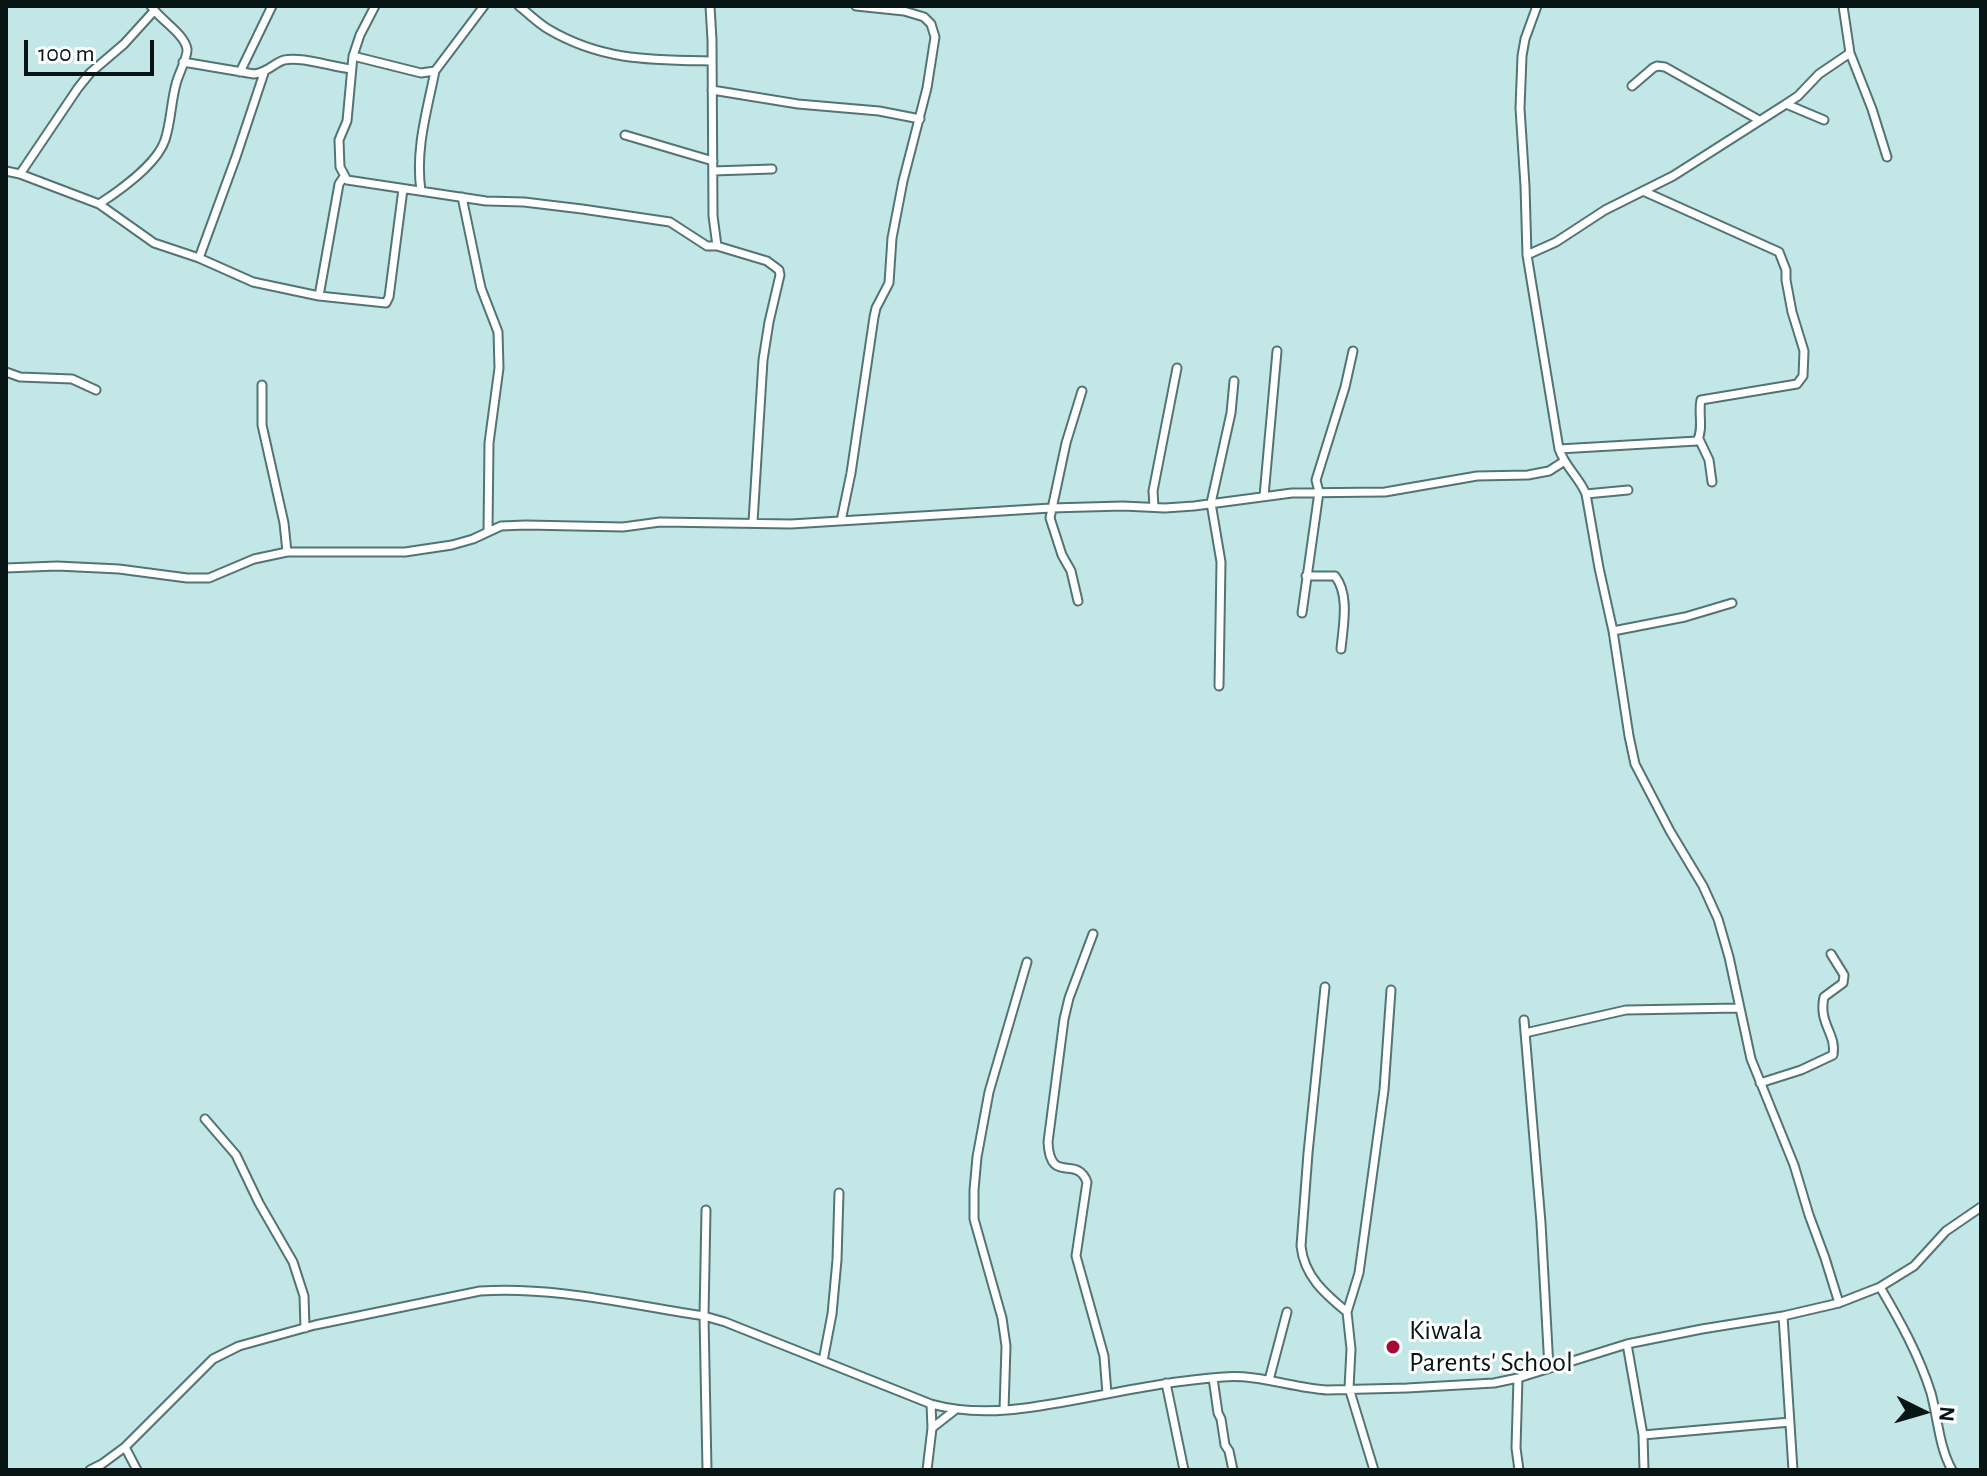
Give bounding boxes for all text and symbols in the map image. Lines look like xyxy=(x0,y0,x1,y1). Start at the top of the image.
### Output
scale bar xyxy=(28,24,158,74)
text: 100 m xyxy=(38,42,95,66)
place label: Kiwala Parents' School xyxy=(1409,1314,1573,1380)
marker: Kiwala Parents' School xyxy=(1384,1338,1402,1356)
north arrow xyxy=(1883,1372,1963,1452)
text: N xyxy=(1935,1406,1959,1423)

